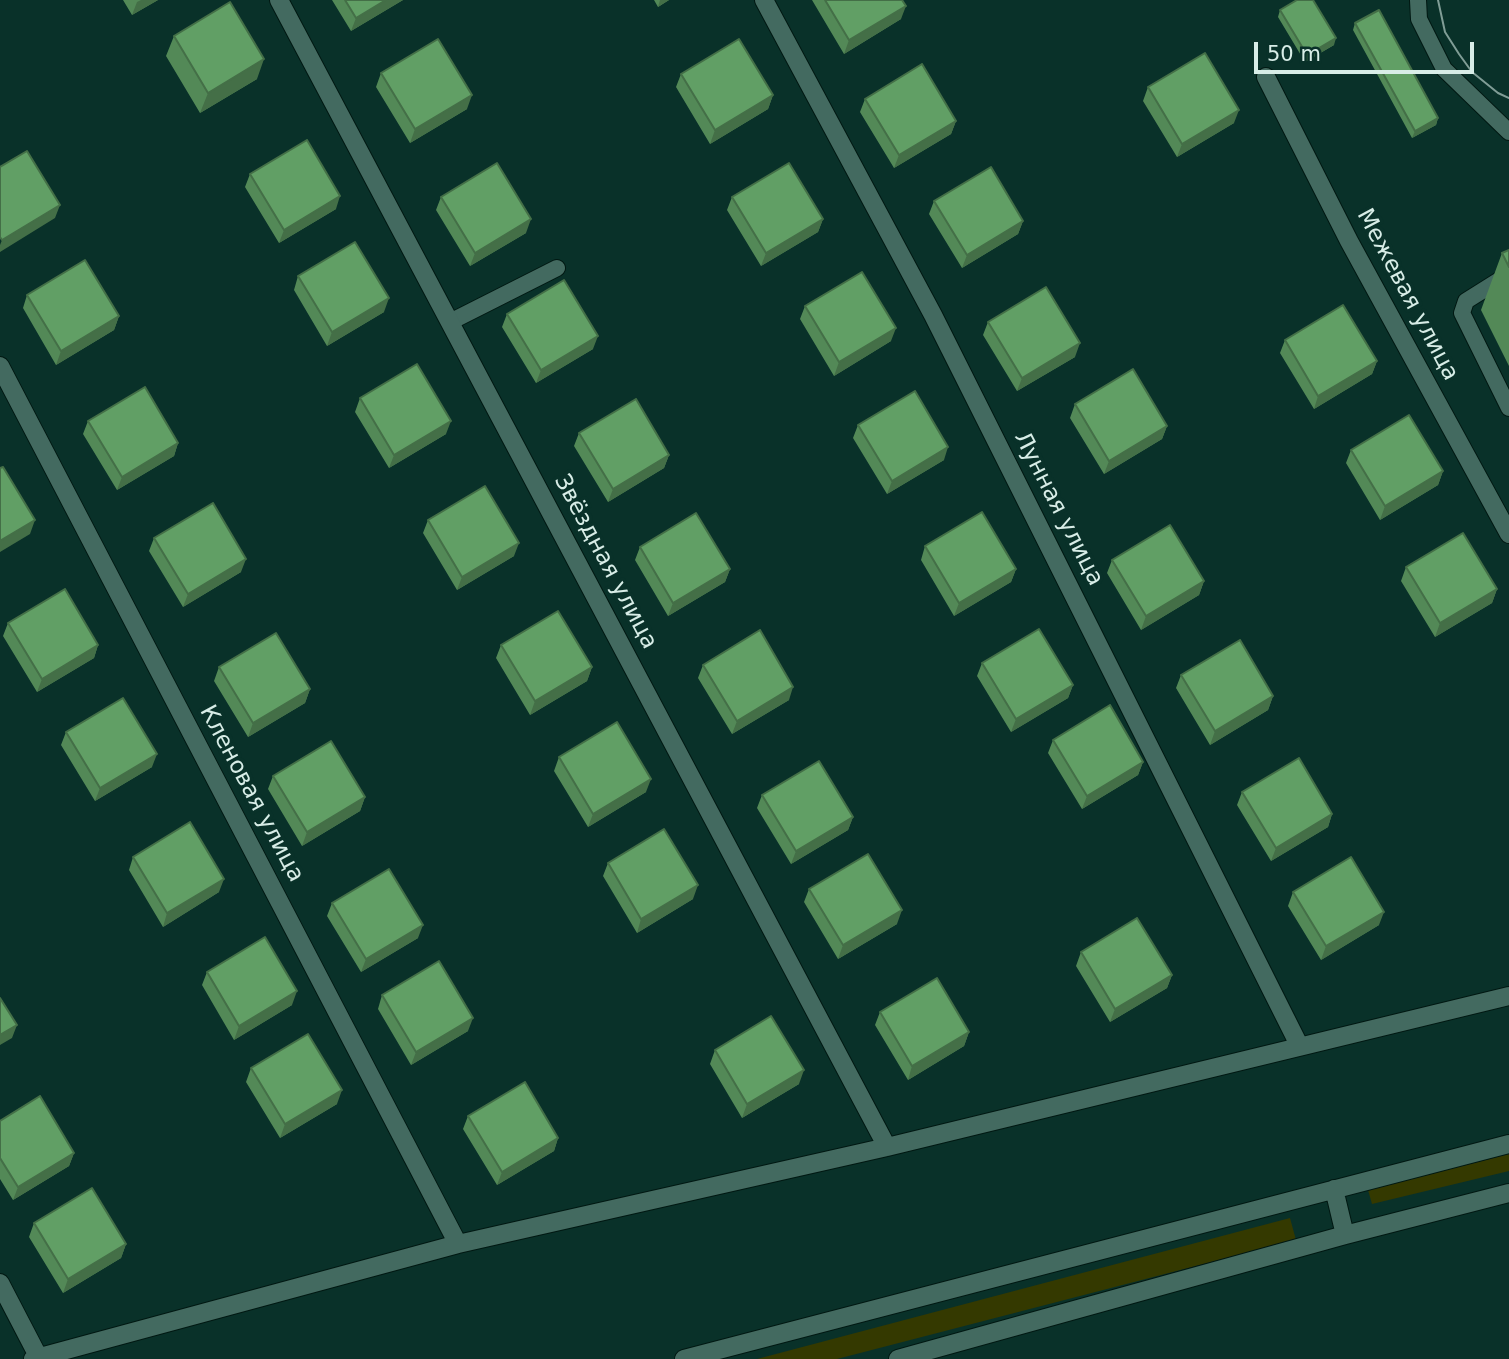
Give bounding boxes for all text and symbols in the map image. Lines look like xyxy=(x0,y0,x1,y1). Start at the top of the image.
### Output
scale bar xyxy=(1257,28,1478,72)
text: 50 m xyxy=(1267,42,1321,66)
street label: Межевая улица xyxy=(1350,204,1464,386)
street label: Лунная улица xyxy=(1007,427,1109,591)
street label: Звёздная улица xyxy=(547,470,663,654)
street label: Кленовая улица xyxy=(193,701,309,887)

